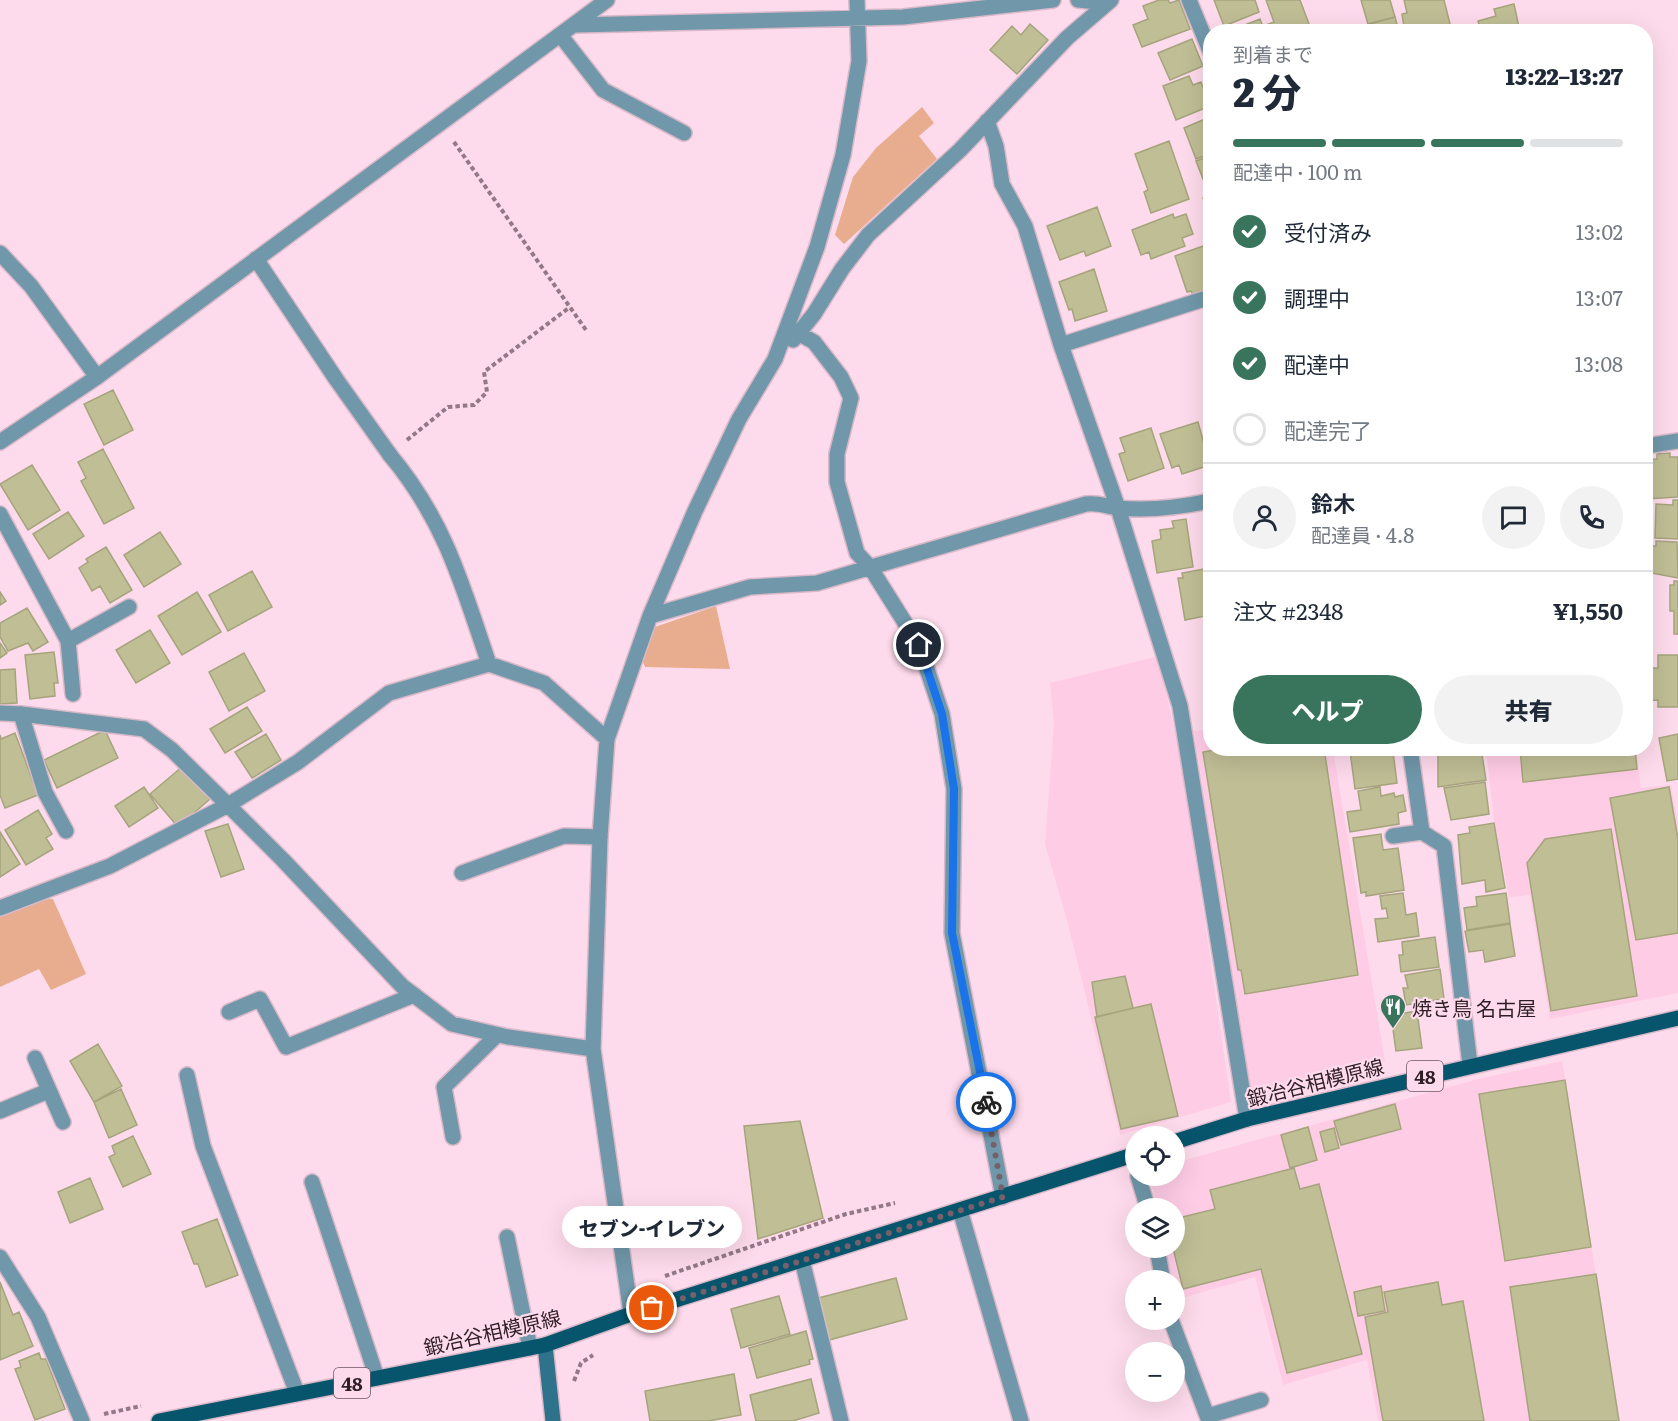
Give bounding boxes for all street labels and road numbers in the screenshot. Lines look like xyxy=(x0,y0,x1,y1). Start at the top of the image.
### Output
street label: 鍛冶谷相模原線 xyxy=(1243,1050,1387,1112)
road number: 48 xyxy=(1407,1061,1443,1091)
street label: 鍛冶谷相模原線 xyxy=(420,1301,564,1361)
road number: 48 xyxy=(334,1368,370,1398)

